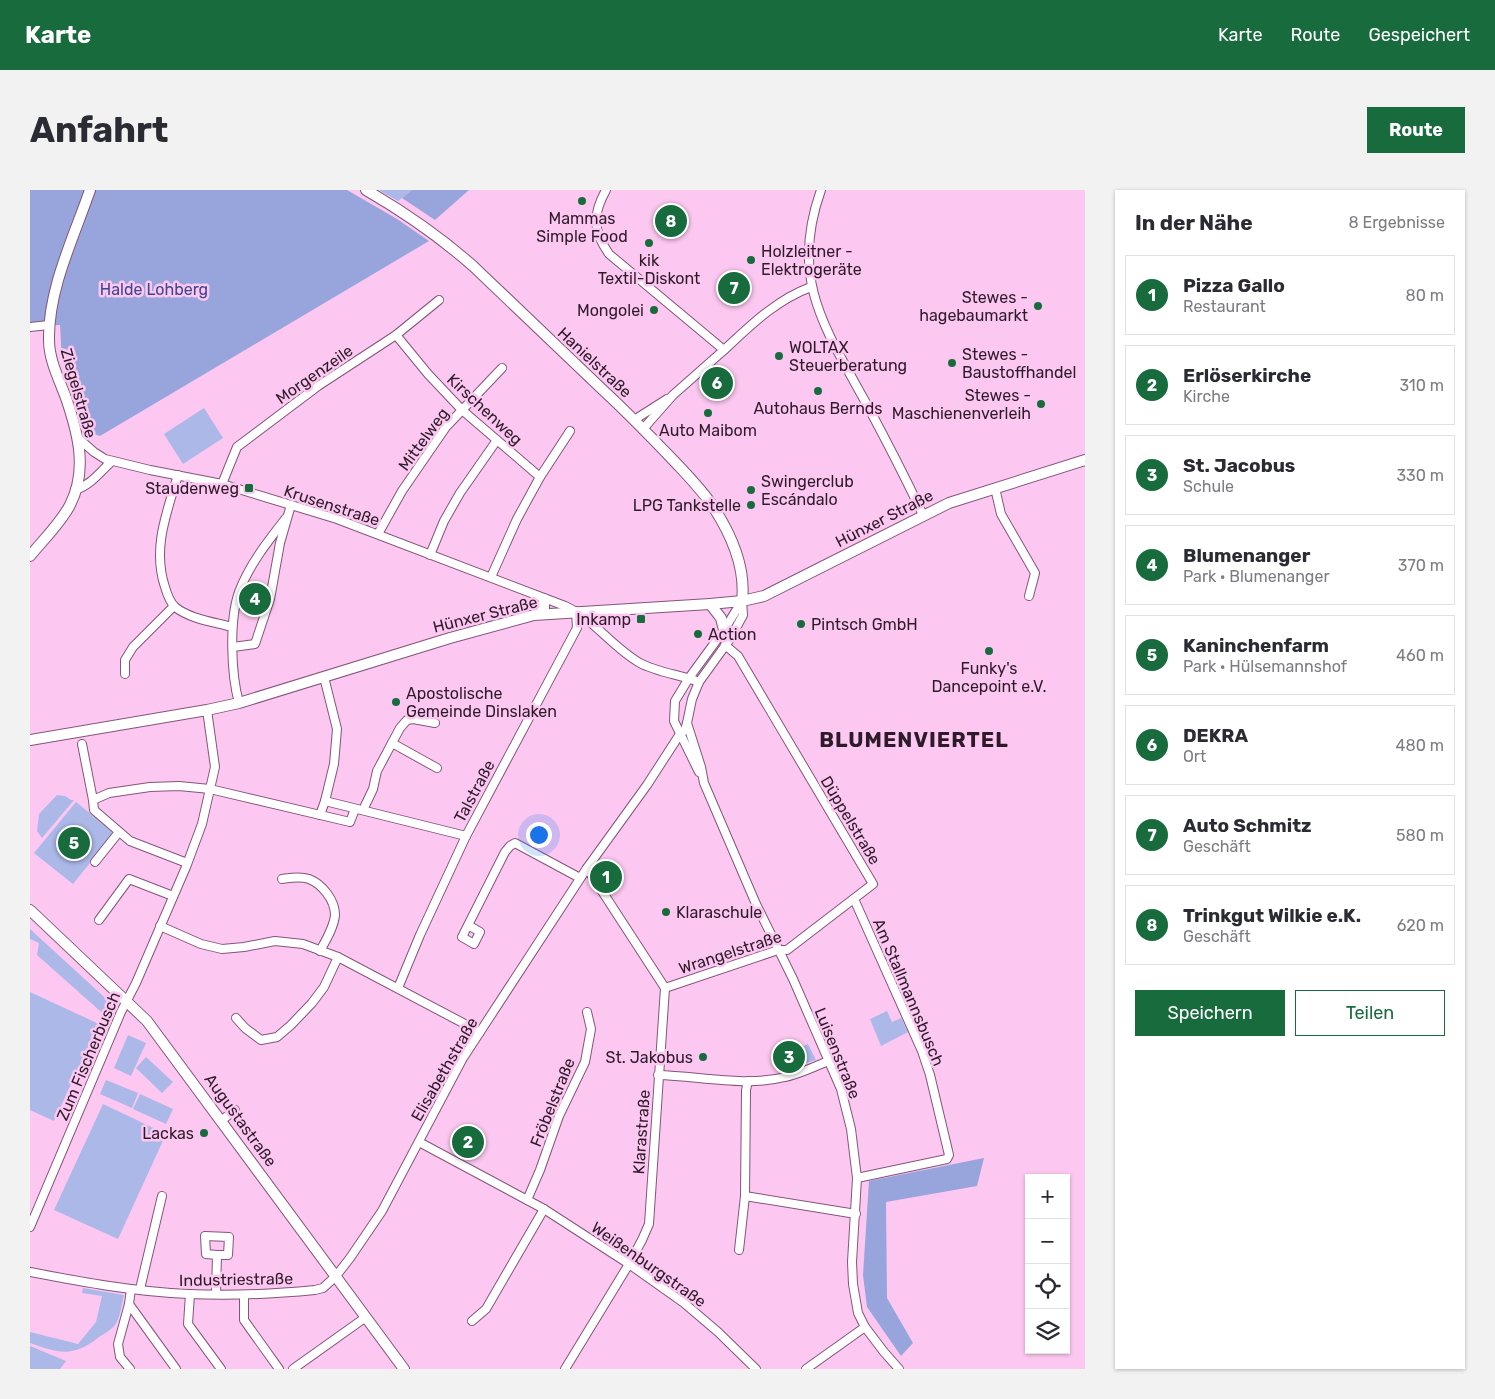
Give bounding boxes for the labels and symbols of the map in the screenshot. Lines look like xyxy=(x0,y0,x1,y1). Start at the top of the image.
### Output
marker: Mammas Simple Food xyxy=(576,195,588,207)
pin: 8 xyxy=(655,202,687,240)
place label: Mammas Simple Food xyxy=(536,209,628,246)
marker: kik Textil-Diskont xyxy=(643,237,655,249)
place label: Holzleitner - Elektrogeräte xyxy=(761,242,862,279)
place label: kik Textil-Diskont xyxy=(598,251,700,288)
marker: Holzleitner - Elektrogeräte xyxy=(745,254,757,266)
pin: 7 xyxy=(718,269,750,307)
park label: Halde Lohberg xyxy=(100,280,208,299)
place label: Stewes - hagebaumarkt xyxy=(919,288,1028,325)
marker: Stewes - hagebaumarkt xyxy=(1032,300,1044,312)
place label: Mongolei xyxy=(577,301,644,320)
marker: Mongolei xyxy=(648,304,660,316)
street label: Hanielstraße xyxy=(554,323,636,401)
place label: WOLTAX Steuerberatung xyxy=(789,338,907,375)
street label: Morgenzeile xyxy=(272,341,357,408)
place label: Stewes - Baustoffhandel xyxy=(962,345,1076,382)
street label: Ziegelstraße xyxy=(57,346,100,440)
marker: WOLTAX Steuerberatung xyxy=(773,350,785,362)
marker: Stewes - Baustoffhandel xyxy=(946,357,958,369)
pin: 6 xyxy=(701,364,733,402)
street label: Kirschenweg xyxy=(443,370,526,449)
marker: Autohaus Bernds xyxy=(812,385,824,397)
place label: Stewes - Maschienenverleih xyxy=(892,386,1031,423)
marker: Stewes - Maschienenverleih xyxy=(1035,398,1047,410)
place label: Autohaus Bernds xyxy=(753,399,883,418)
street label: Mittelweg xyxy=(394,404,453,474)
marker: Auto Maibom xyxy=(702,407,714,419)
place label: Auto Maibom xyxy=(659,421,757,440)
place label: Swingerclub Escándalo xyxy=(761,472,854,509)
place label: Staudenweg xyxy=(145,479,239,498)
street label: Krusenstraße xyxy=(281,481,382,530)
marker: Staudenweg xyxy=(243,482,255,494)
marker: Swingerclub Escándalo xyxy=(745,484,757,496)
street label: Hünxer Straße xyxy=(832,486,936,551)
place label: LPG Tankstelle xyxy=(633,496,741,515)
marker: LPG Tankstelle xyxy=(745,499,757,511)
pin: 4 xyxy=(239,580,271,618)
street label: Hünxer Straße xyxy=(431,592,539,637)
place label: Inkamp xyxy=(576,610,631,629)
marker: Inkamp xyxy=(635,613,647,625)
place label: Pintsch GmbH xyxy=(811,615,918,634)
marker: Pintsch GmbH xyxy=(795,618,807,630)
place label: Action xyxy=(708,625,756,644)
marker: Action xyxy=(692,628,704,640)
marker: Funky's Dancepoint e.V. xyxy=(983,645,995,657)
place label: Funky's Dancepoint e.V. xyxy=(932,659,1047,696)
place label: Apostolische Gemeinde Dinslaken xyxy=(406,684,557,721)
marker: Apostolische Gemeinde Dinslaken xyxy=(390,696,402,708)
district label: BLUMENVIERTEL xyxy=(819,727,1009,752)
street label: Talstraße xyxy=(450,757,499,826)
street label: Düppelstraße xyxy=(817,772,885,868)
your location xyxy=(526,822,552,848)
pin: 5 xyxy=(58,824,90,862)
pin: 1 xyxy=(590,858,622,896)
place label: Klaraschule xyxy=(676,903,762,922)
marker: Klaraschule xyxy=(660,906,672,918)
street label: Am Stallmannsbusch xyxy=(869,916,948,1069)
street label: Wrangelstraße xyxy=(676,927,784,978)
street label: Zum Fischerbusch xyxy=(53,989,124,1123)
street label: Luisenstraße xyxy=(811,1005,864,1102)
street label: Elisabethstraße xyxy=(407,1014,482,1124)
pin: 3 xyxy=(773,1038,805,1076)
place label: St. Jakobus xyxy=(606,1048,693,1067)
marker: St. Jakobus xyxy=(697,1051,709,1063)
street label: Fröbelstraße xyxy=(526,1055,579,1149)
street label: Augustastraße xyxy=(201,1070,281,1170)
street label: Klarastraße xyxy=(629,1089,654,1175)
pin: 2 xyxy=(452,1123,484,1161)
place label: Lackas xyxy=(142,1124,194,1143)
marker: Lackas xyxy=(198,1127,210,1139)
street label: Weißenburgstraße xyxy=(588,1218,710,1311)
street label: Industriestraße xyxy=(179,1269,293,1290)

